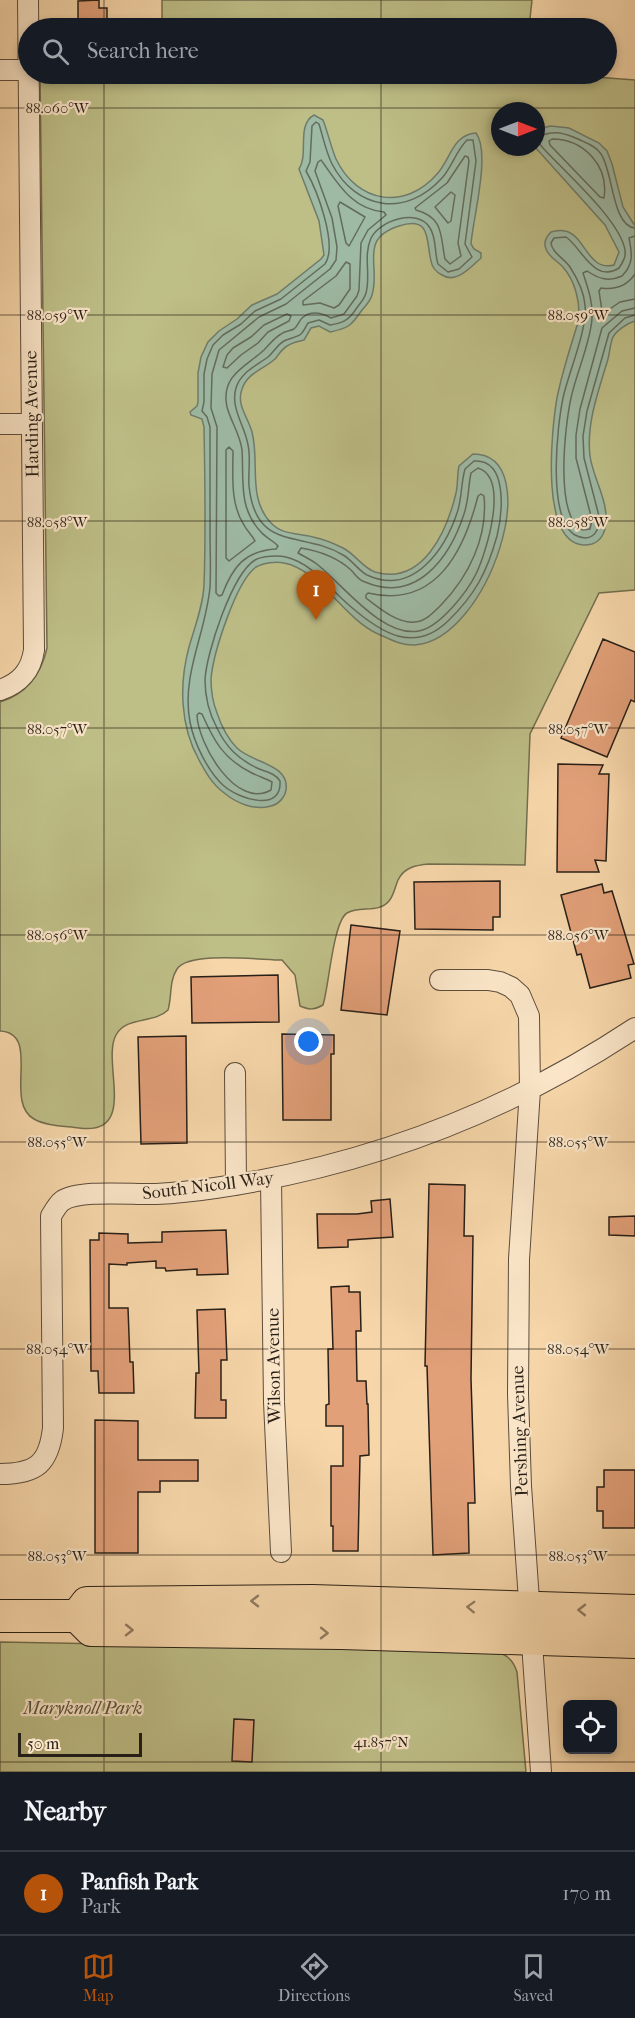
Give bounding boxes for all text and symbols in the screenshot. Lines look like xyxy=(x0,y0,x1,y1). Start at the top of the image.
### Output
search box xyxy=(18,18,617,84)
icon: search xyxy=(39,35,72,68)
text: Search here xyxy=(87,38,199,64)
text: 88.060°W xyxy=(26,99,90,117)
north arrow xyxy=(491,102,545,156)
text: 88.059°W xyxy=(27,306,89,324)
text: 88.059°W xyxy=(548,306,610,324)
street label: Harding Avenue xyxy=(20,350,44,478)
text: 88.058°W xyxy=(27,513,89,531)
text: 88.058°W xyxy=(548,513,610,531)
pin: 1 xyxy=(296,570,336,620)
text: 88.057°W xyxy=(27,720,88,738)
text: 88.057°W xyxy=(548,720,609,738)
text: 88.056°W xyxy=(26,926,89,944)
text: 88.056°W xyxy=(547,926,610,944)
your location xyxy=(294,1027,323,1056)
text: 88.055°W xyxy=(27,1133,88,1151)
text: 88.055°W xyxy=(548,1133,609,1151)
street label: South Nicoll Way xyxy=(141,1167,276,1204)
street label: Wilson Avenue xyxy=(262,1308,286,1425)
text: 88.054°W xyxy=(26,1340,89,1358)
text: 88.054°W xyxy=(547,1340,610,1358)
street label: Pershing Avenue xyxy=(507,1365,533,1497)
text: 88.053°W xyxy=(27,1547,88,1565)
text: 88.053°W xyxy=(548,1547,609,1565)
one-way arrow xyxy=(250,1595,259,1607)
one-way arrow xyxy=(466,1601,475,1613)
one-way arrow xyxy=(578,1604,587,1617)
one-way arrow xyxy=(125,1624,134,1636)
one-way arrow xyxy=(320,1627,329,1639)
park label: Maryknoll Park xyxy=(22,1698,142,1719)
map controls xyxy=(563,1700,617,1754)
button: locate xyxy=(563,1700,617,1754)
scale bar xyxy=(18,1730,142,1758)
text: 41.857°N xyxy=(353,1733,409,1751)
text: 50 m xyxy=(27,1734,59,1753)
text: Nearby xyxy=(24,1796,106,1827)
text: Panfish Park xyxy=(81,1869,198,1895)
text: 1 xyxy=(40,1882,47,1905)
text: 170 m xyxy=(562,1882,611,1905)
text: Park xyxy=(81,1895,121,1918)
tab: Map xyxy=(82,1950,115,2005)
tab: Directions xyxy=(278,1950,350,2005)
tab: Saved xyxy=(514,1950,553,2005)

